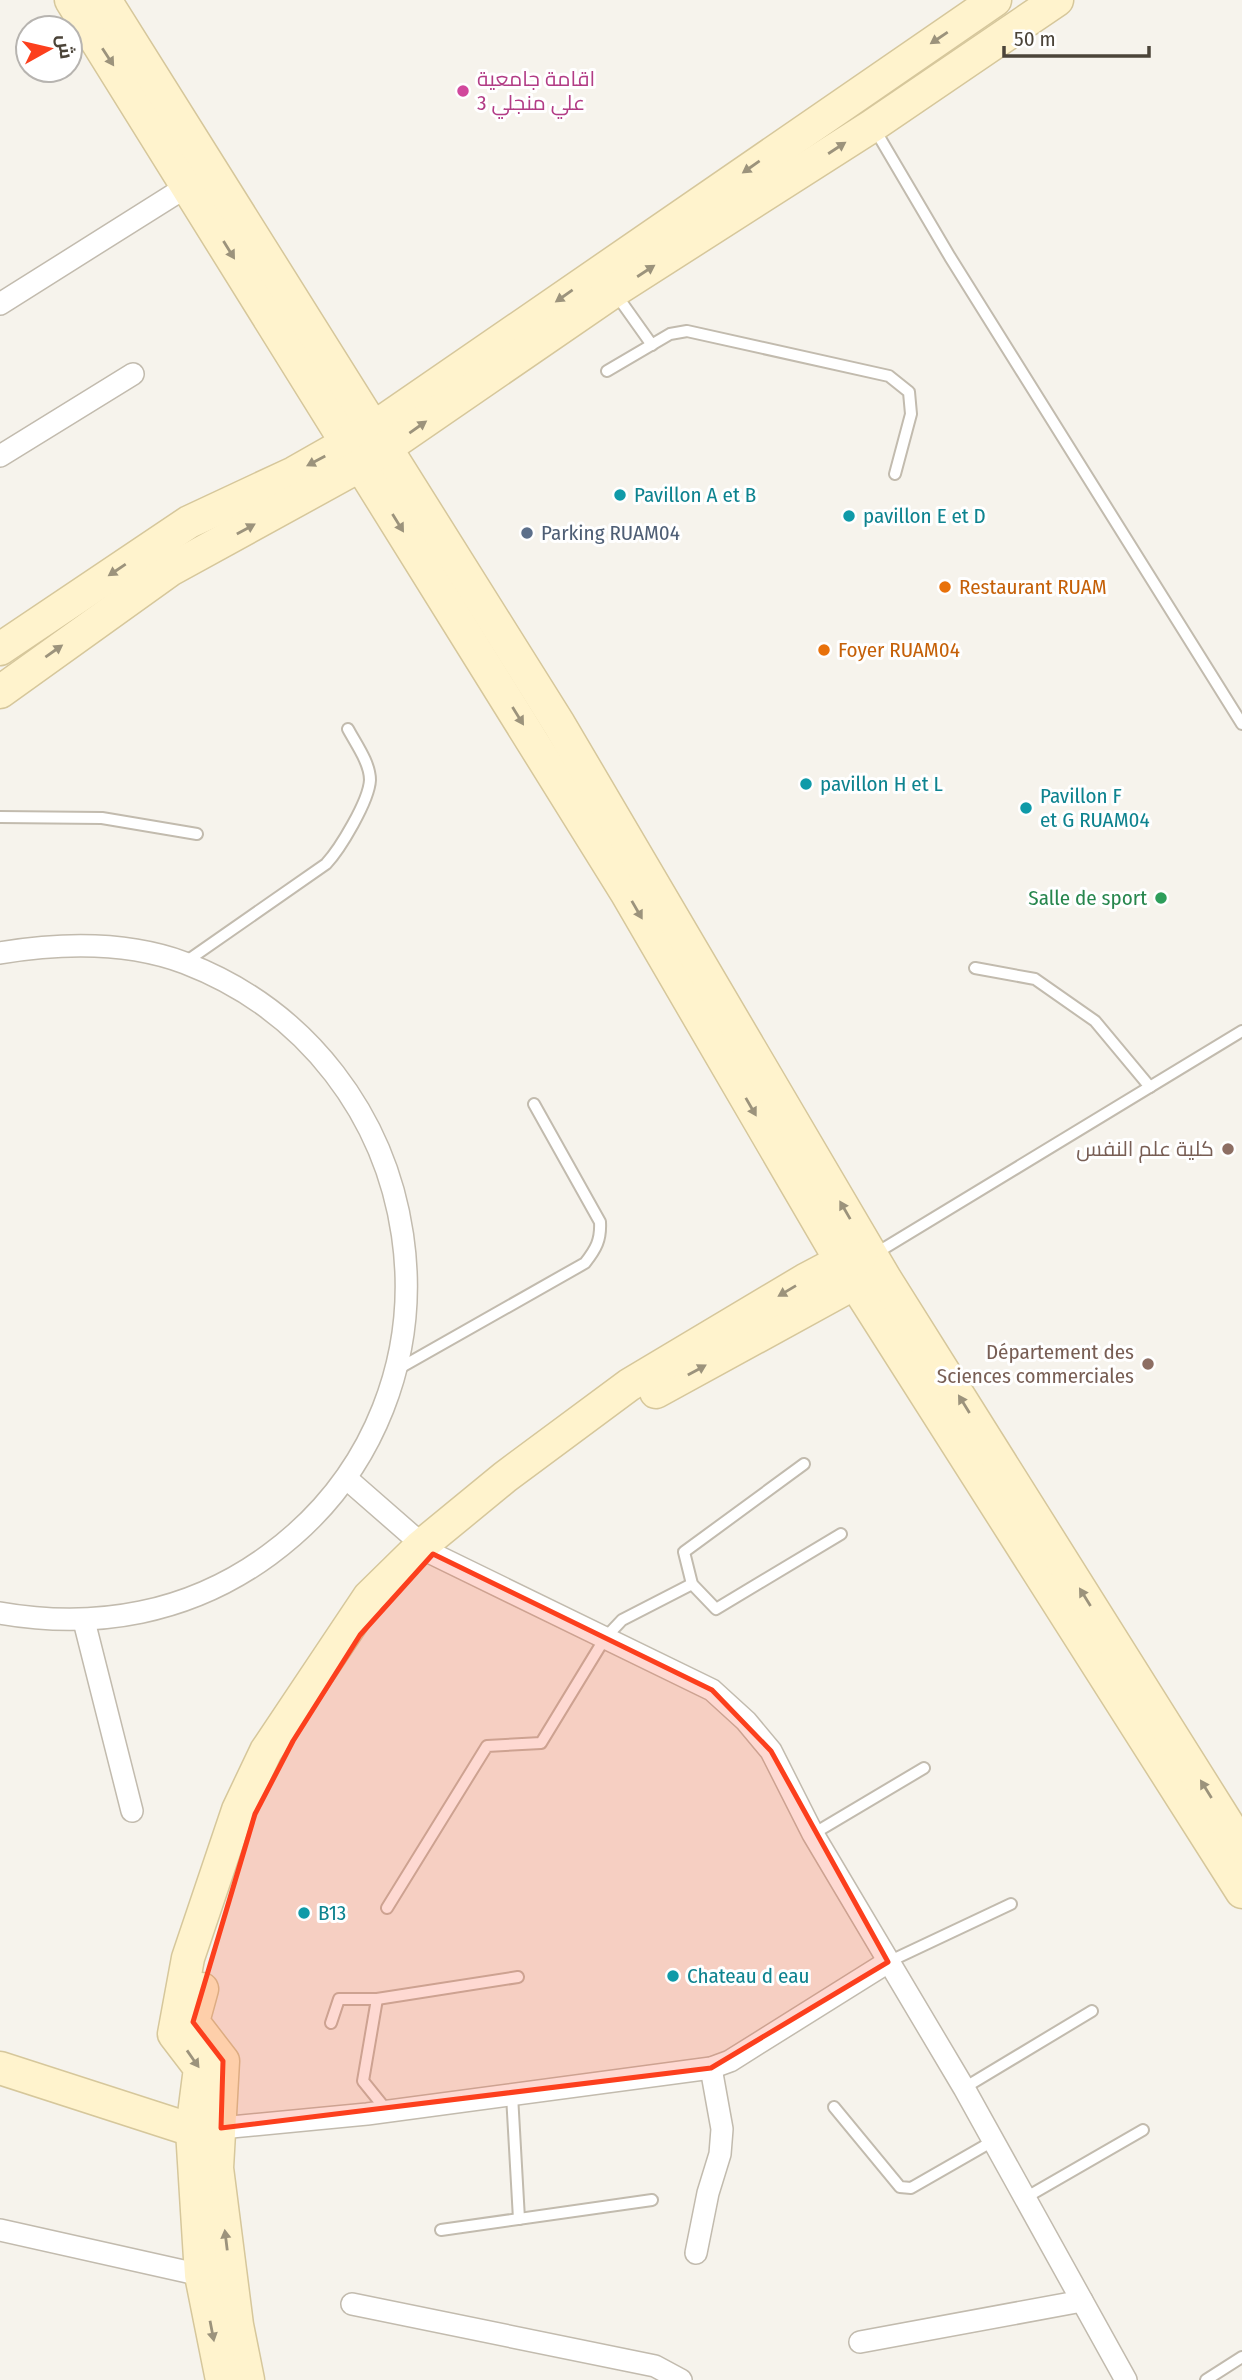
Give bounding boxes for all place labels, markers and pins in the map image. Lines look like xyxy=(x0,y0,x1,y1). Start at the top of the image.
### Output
place label: اقامة جامعية علي منجلي 3 xyxy=(477,66,595,119)
marker: اقامة جامعية علي منجلي 3 xyxy=(455,83,471,99)
place label: Pavillon A et B xyxy=(634,482,756,508)
marker: Pavillon A et B xyxy=(612,487,628,503)
place label: pavillon E et D xyxy=(863,503,986,529)
marker: pavillon E et D xyxy=(841,508,857,524)
place label: Parking RUAM04 xyxy=(541,520,680,546)
marker: Parking RUAM04 xyxy=(519,525,535,541)
place label: Restaurant RUAM xyxy=(959,574,1107,600)
marker: Restaurant RUAM xyxy=(937,579,953,595)
place label: Foyer RUAM04 xyxy=(838,637,960,663)
marker: Foyer RUAM04 xyxy=(816,642,832,658)
place label: pavillon H et L xyxy=(820,771,943,797)
marker: pavillon H et L xyxy=(798,776,814,792)
place label: Pavillon F et G RUAM04 xyxy=(1040,783,1150,833)
marker: Pavillon F et G RUAM04 xyxy=(1018,800,1034,816)
place label: Salle de sport xyxy=(1028,885,1147,911)
marker: Salle de sport xyxy=(1153,890,1169,906)
place label: كلية علم النفس xyxy=(1076,1136,1214,1163)
marker: كلية علم النفس xyxy=(1220,1141,1236,1157)
place label: Département des Sciences commerciales xyxy=(937,1339,1134,1389)
marker: Département des Sciences commerciales xyxy=(1140,1356,1156,1372)
place label: B13 xyxy=(318,1900,346,1926)
marker: B13 xyxy=(296,1905,312,1921)
place label: Chateau d eau xyxy=(687,1963,809,1989)
marker: Chateau d eau xyxy=(665,1968,681,1984)

